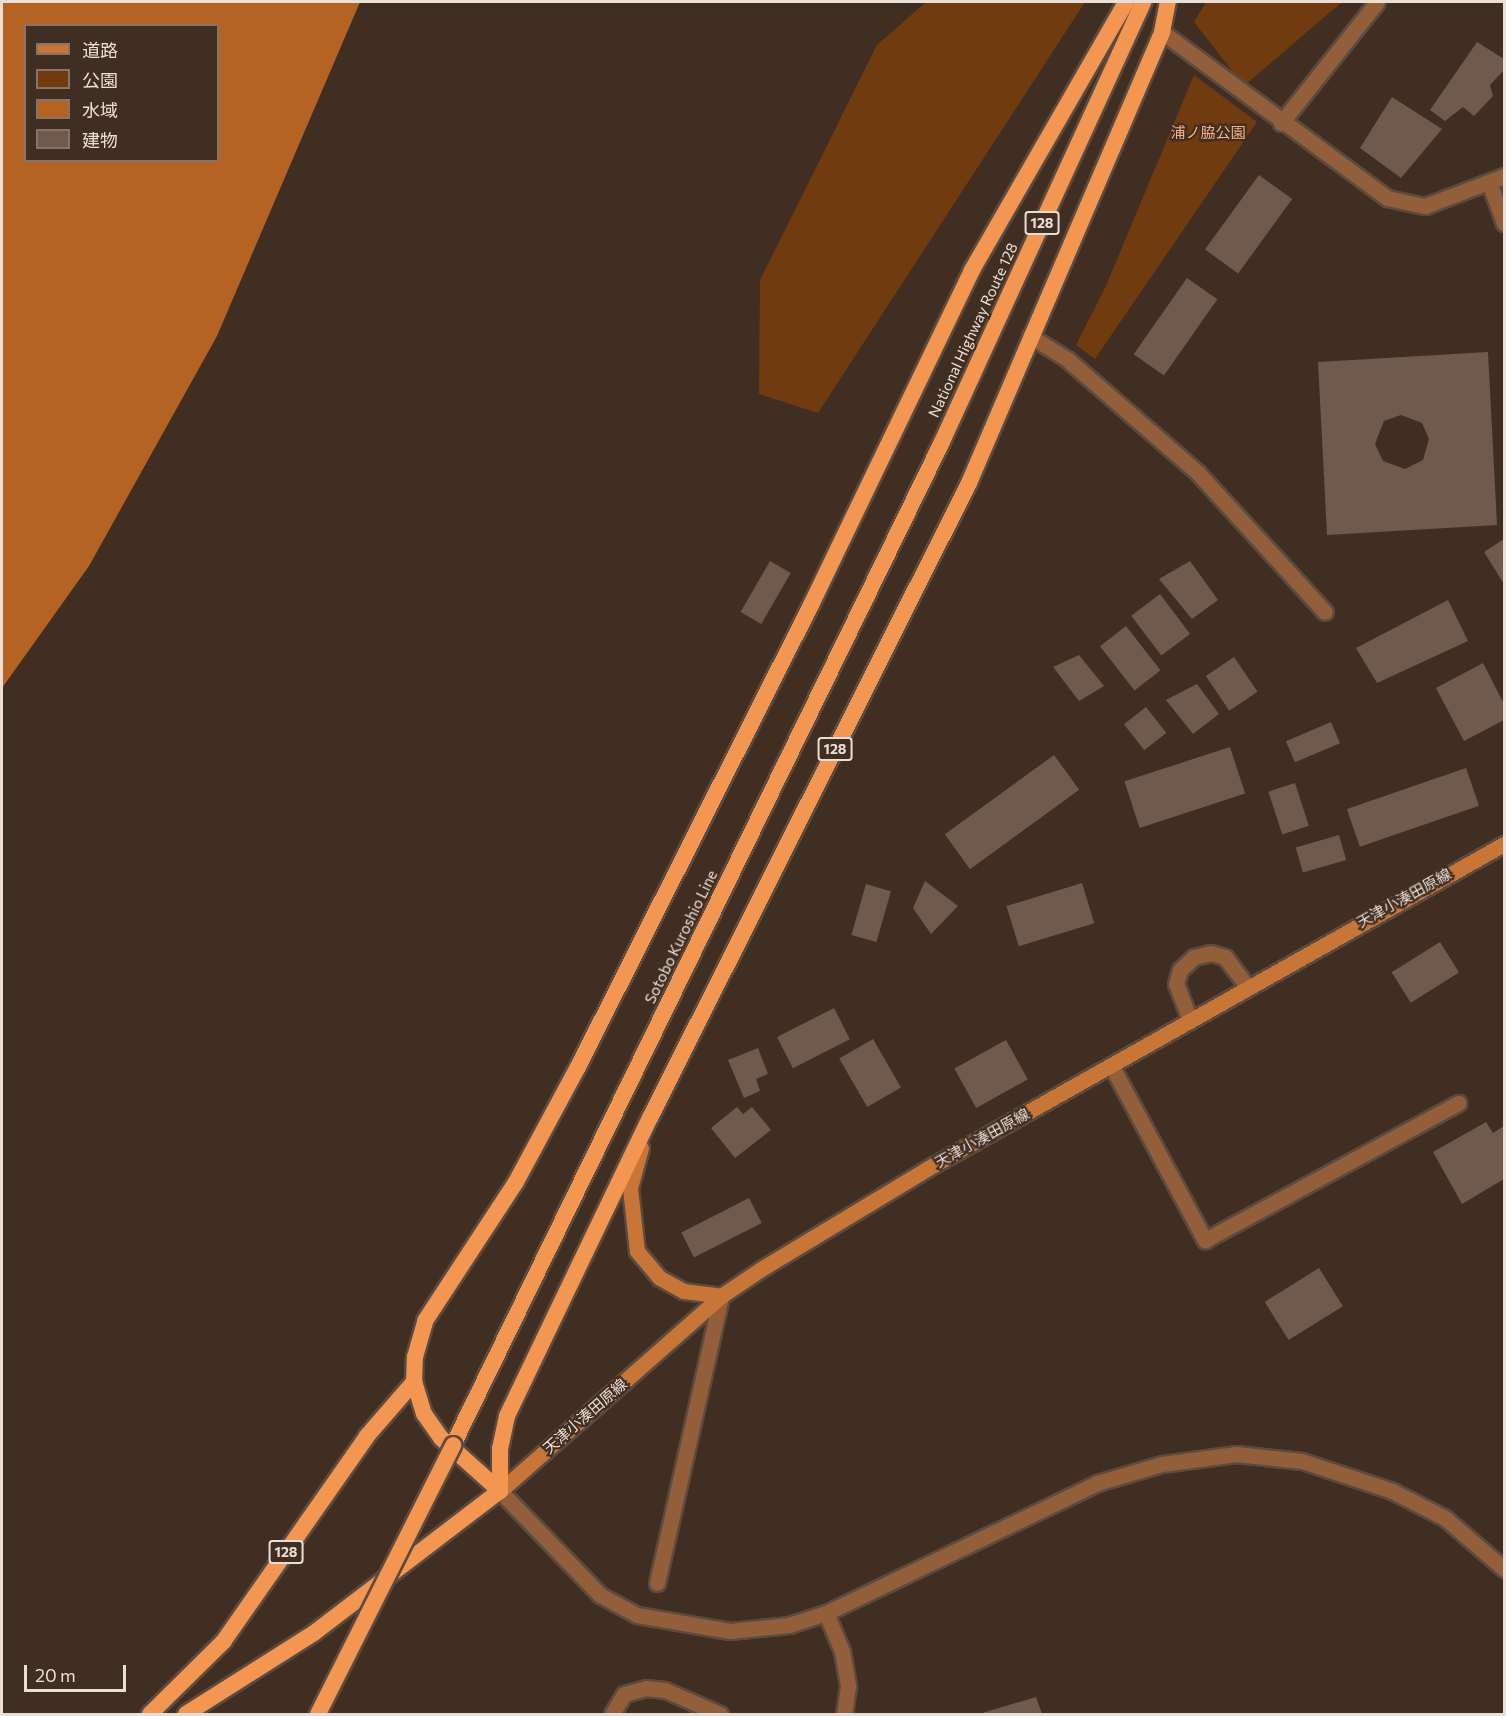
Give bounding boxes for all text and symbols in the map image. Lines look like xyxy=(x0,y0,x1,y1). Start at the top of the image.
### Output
legend xyxy=(24,24,219,162)
text: 道路 xyxy=(82,39,118,61)
text: 公園 xyxy=(82,69,118,91)
text: 水域 xyxy=(82,99,118,121)
park label: 浦ノ脇公園 xyxy=(1171,124,1245,142)
text: 建物 xyxy=(82,129,118,151)
road number: 128 xyxy=(1024,212,1060,234)
street label: National Highway Route 128 xyxy=(925,240,1021,420)
road number: 128 xyxy=(817,738,853,760)
street label: 天津小湊田原線 xyxy=(1354,865,1454,931)
street label: Sotobo Kuroshio Line xyxy=(641,867,721,1007)
street label: 天津小湊田原線 xyxy=(932,1105,1032,1171)
street label: 天津小湊田原線 xyxy=(539,1375,631,1457)
road number: 128 xyxy=(268,1541,304,1563)
scale bar xyxy=(27,1653,129,1691)
text: 20 m xyxy=(35,1664,76,1686)

